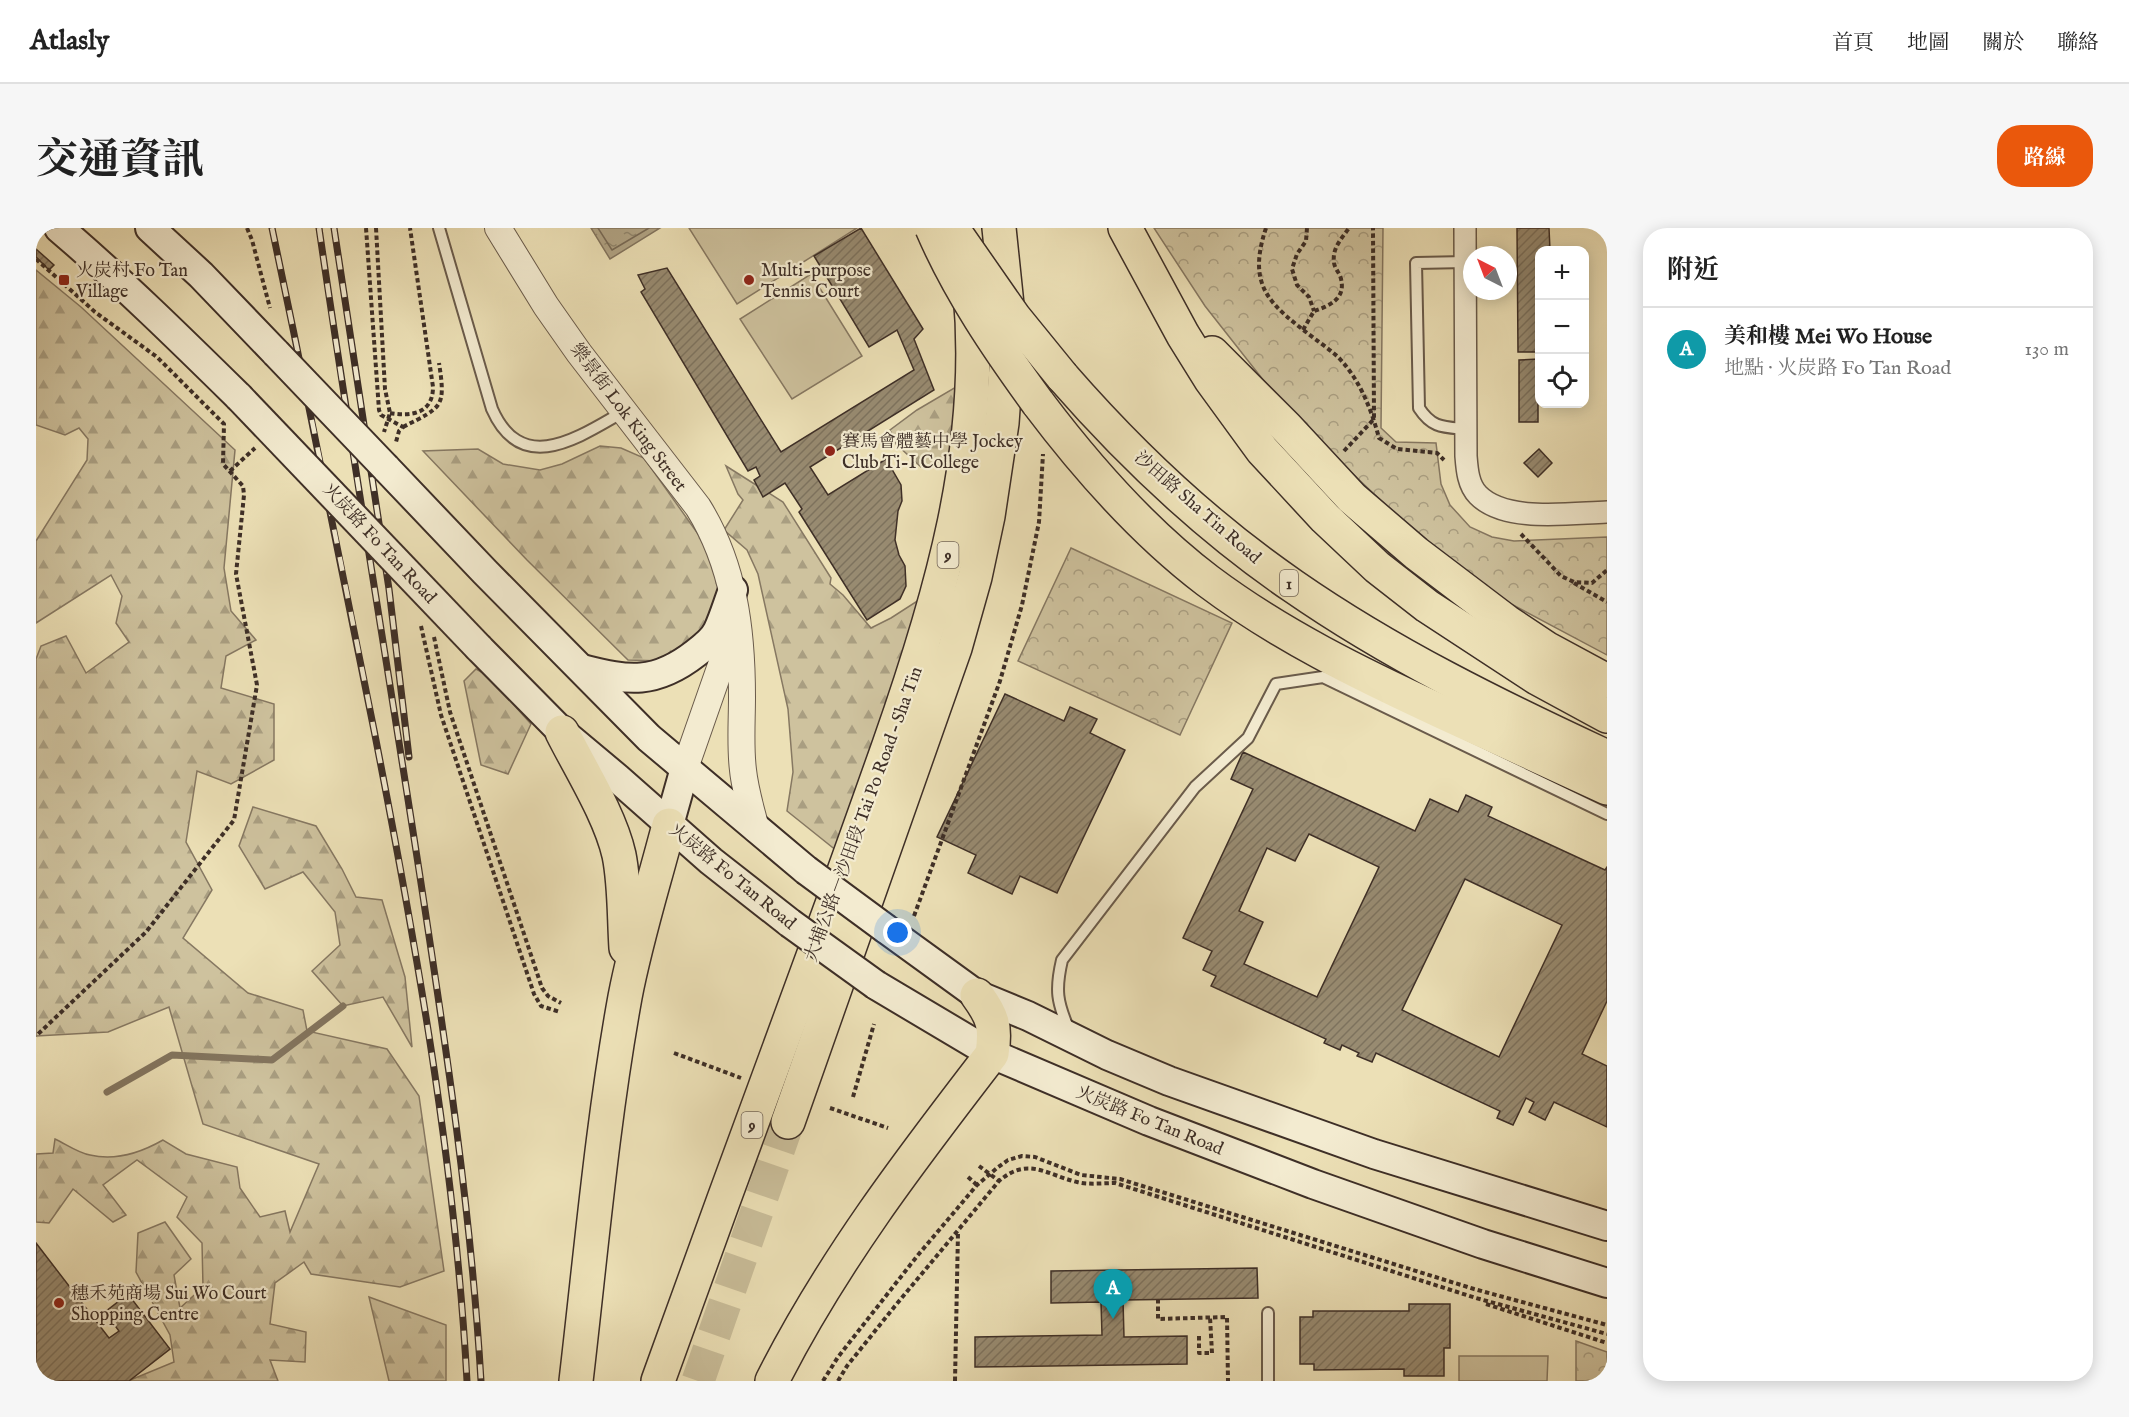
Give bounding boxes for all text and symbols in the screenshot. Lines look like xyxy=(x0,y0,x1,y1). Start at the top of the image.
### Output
text: Atlasly xyxy=(30,24,109,59)
text: 首頁 xyxy=(1832,30,1874,57)
text: 地圖 xyxy=(1907,30,1949,57)
text: 關於 xyxy=(1982,30,2024,57)
text: 聯絡 xyxy=(2057,30,2099,57)
button: 路線 xyxy=(1997,125,2093,187)
text: 交通資訊 xyxy=(36,135,204,188)
north arrow xyxy=(1463,246,1517,300)
map controls xyxy=(1535,246,1589,408)
button: + xyxy=(1535,246,1589,300)
text: 附近 xyxy=(1667,254,1719,287)
place label: 火炭村 Fo Tan Village xyxy=(75,260,188,304)
place label: Multi-purpose Tennis Court xyxy=(761,260,871,304)
marker: 火炭村 Fo Tan Village xyxy=(57,273,71,287)
marker: Multi-purpose Tennis Court xyxy=(742,273,756,287)
button: − xyxy=(1535,300,1589,354)
text: 美和樓 Mei Wo House xyxy=(1724,323,1932,351)
text: A xyxy=(1680,337,1693,362)
text: 130 m xyxy=(2024,337,2069,362)
street label: 樂景街 Lok King Street xyxy=(564,339,691,497)
button: locate xyxy=(1535,354,1589,408)
text: 地點 · 火炭路 Fo Tan Road xyxy=(1724,356,1951,381)
place label: 賽馬會體藝中學 Jockey Club Ti-I College xyxy=(842,431,1023,475)
marker: 賽馬會體藝中學 Jockey Club Ti-I College xyxy=(823,444,837,458)
street label: 沙田路 Sha Tin Road xyxy=(1129,447,1265,570)
street label: 火炭路 Fo Tan Road xyxy=(317,479,441,609)
road number: 9 xyxy=(938,542,958,568)
road number: 1 xyxy=(1280,570,1298,596)
street label: 大埔公路－沙田段 Tai Po Road – Sha Tin xyxy=(800,663,929,965)
street label: 火炭路 Fo Tan Road xyxy=(664,819,800,936)
your location xyxy=(883,918,912,947)
street label: 火炭路 Fo Tan Road xyxy=(1073,1081,1227,1162)
road number: 9 xyxy=(742,1112,762,1138)
pin: A xyxy=(1094,1270,1132,1319)
place label: 穗禾苑商場 Sui Wo Court Shopping Centre xyxy=(71,1283,267,1327)
marker: 穗禾苑商場 Sui Wo Court Shopping Centre xyxy=(52,1296,66,1310)

